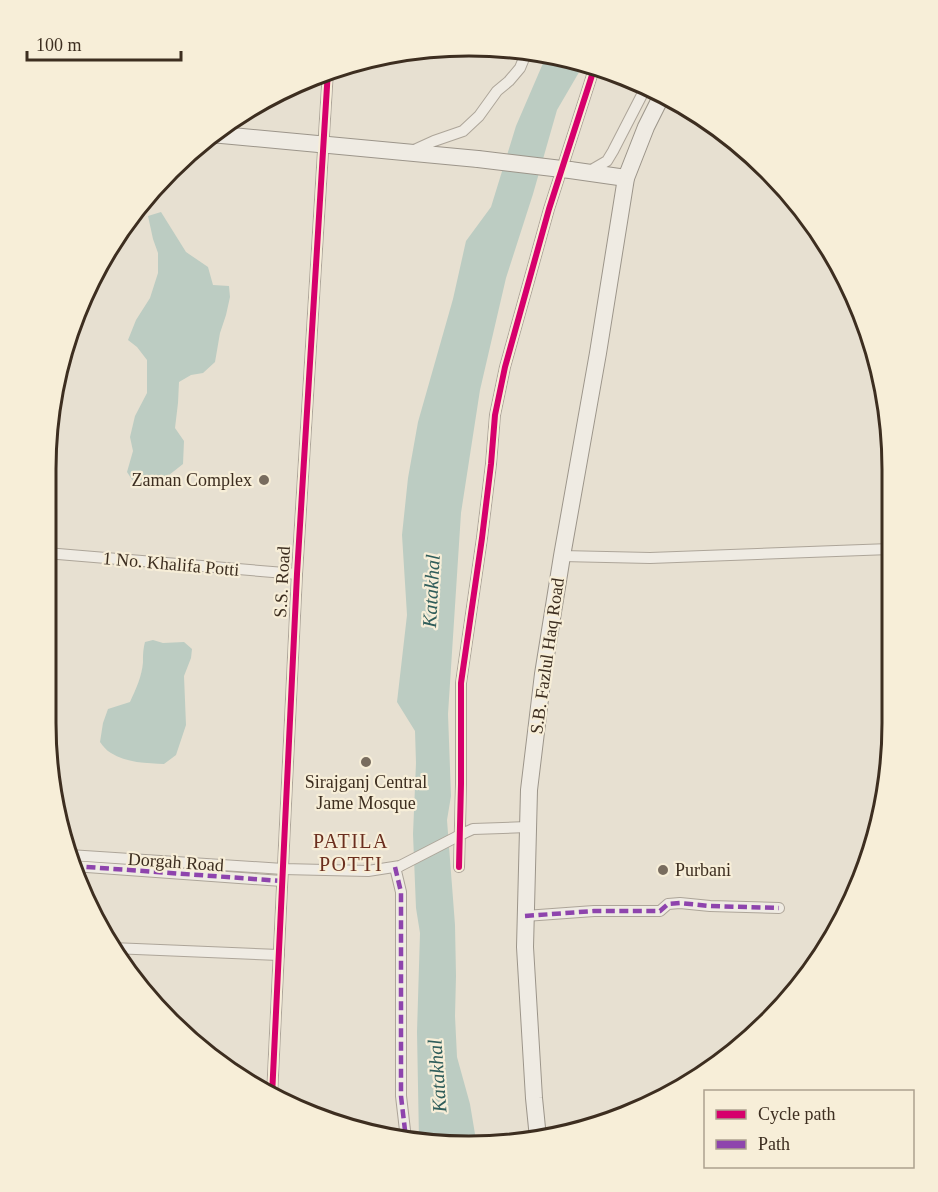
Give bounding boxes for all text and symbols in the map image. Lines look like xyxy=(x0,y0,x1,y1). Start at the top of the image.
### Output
scale bar xyxy=(27,24,182,62)
text: 100 m xyxy=(36,35,82,55)
place label: Zaman Complex xyxy=(132,470,252,490)
marker: Zaman Complex xyxy=(257,473,271,487)
street label: S.S. Road xyxy=(270,546,294,618)
street label: 1 No. Khalifa Potti xyxy=(102,548,240,580)
water label: Katakhal xyxy=(418,553,444,629)
street label: S.B. Fazlul Haq Road xyxy=(526,577,568,735)
marker: Sirajganj Central Jame Mosque xyxy=(359,755,373,769)
place label: Sirajganj Central Jame Mosque xyxy=(305,772,427,813)
district label: PATILA POTTI xyxy=(313,830,389,875)
street label: Dorgah Road xyxy=(127,849,225,875)
place label: Purbani xyxy=(675,860,731,880)
marker: Purbani xyxy=(656,863,670,877)
water label: Katakhal xyxy=(423,1038,451,1114)
legend xyxy=(704,1090,914,1168)
text: Cycle path xyxy=(758,1104,835,1124)
text: Path xyxy=(758,1134,790,1154)

